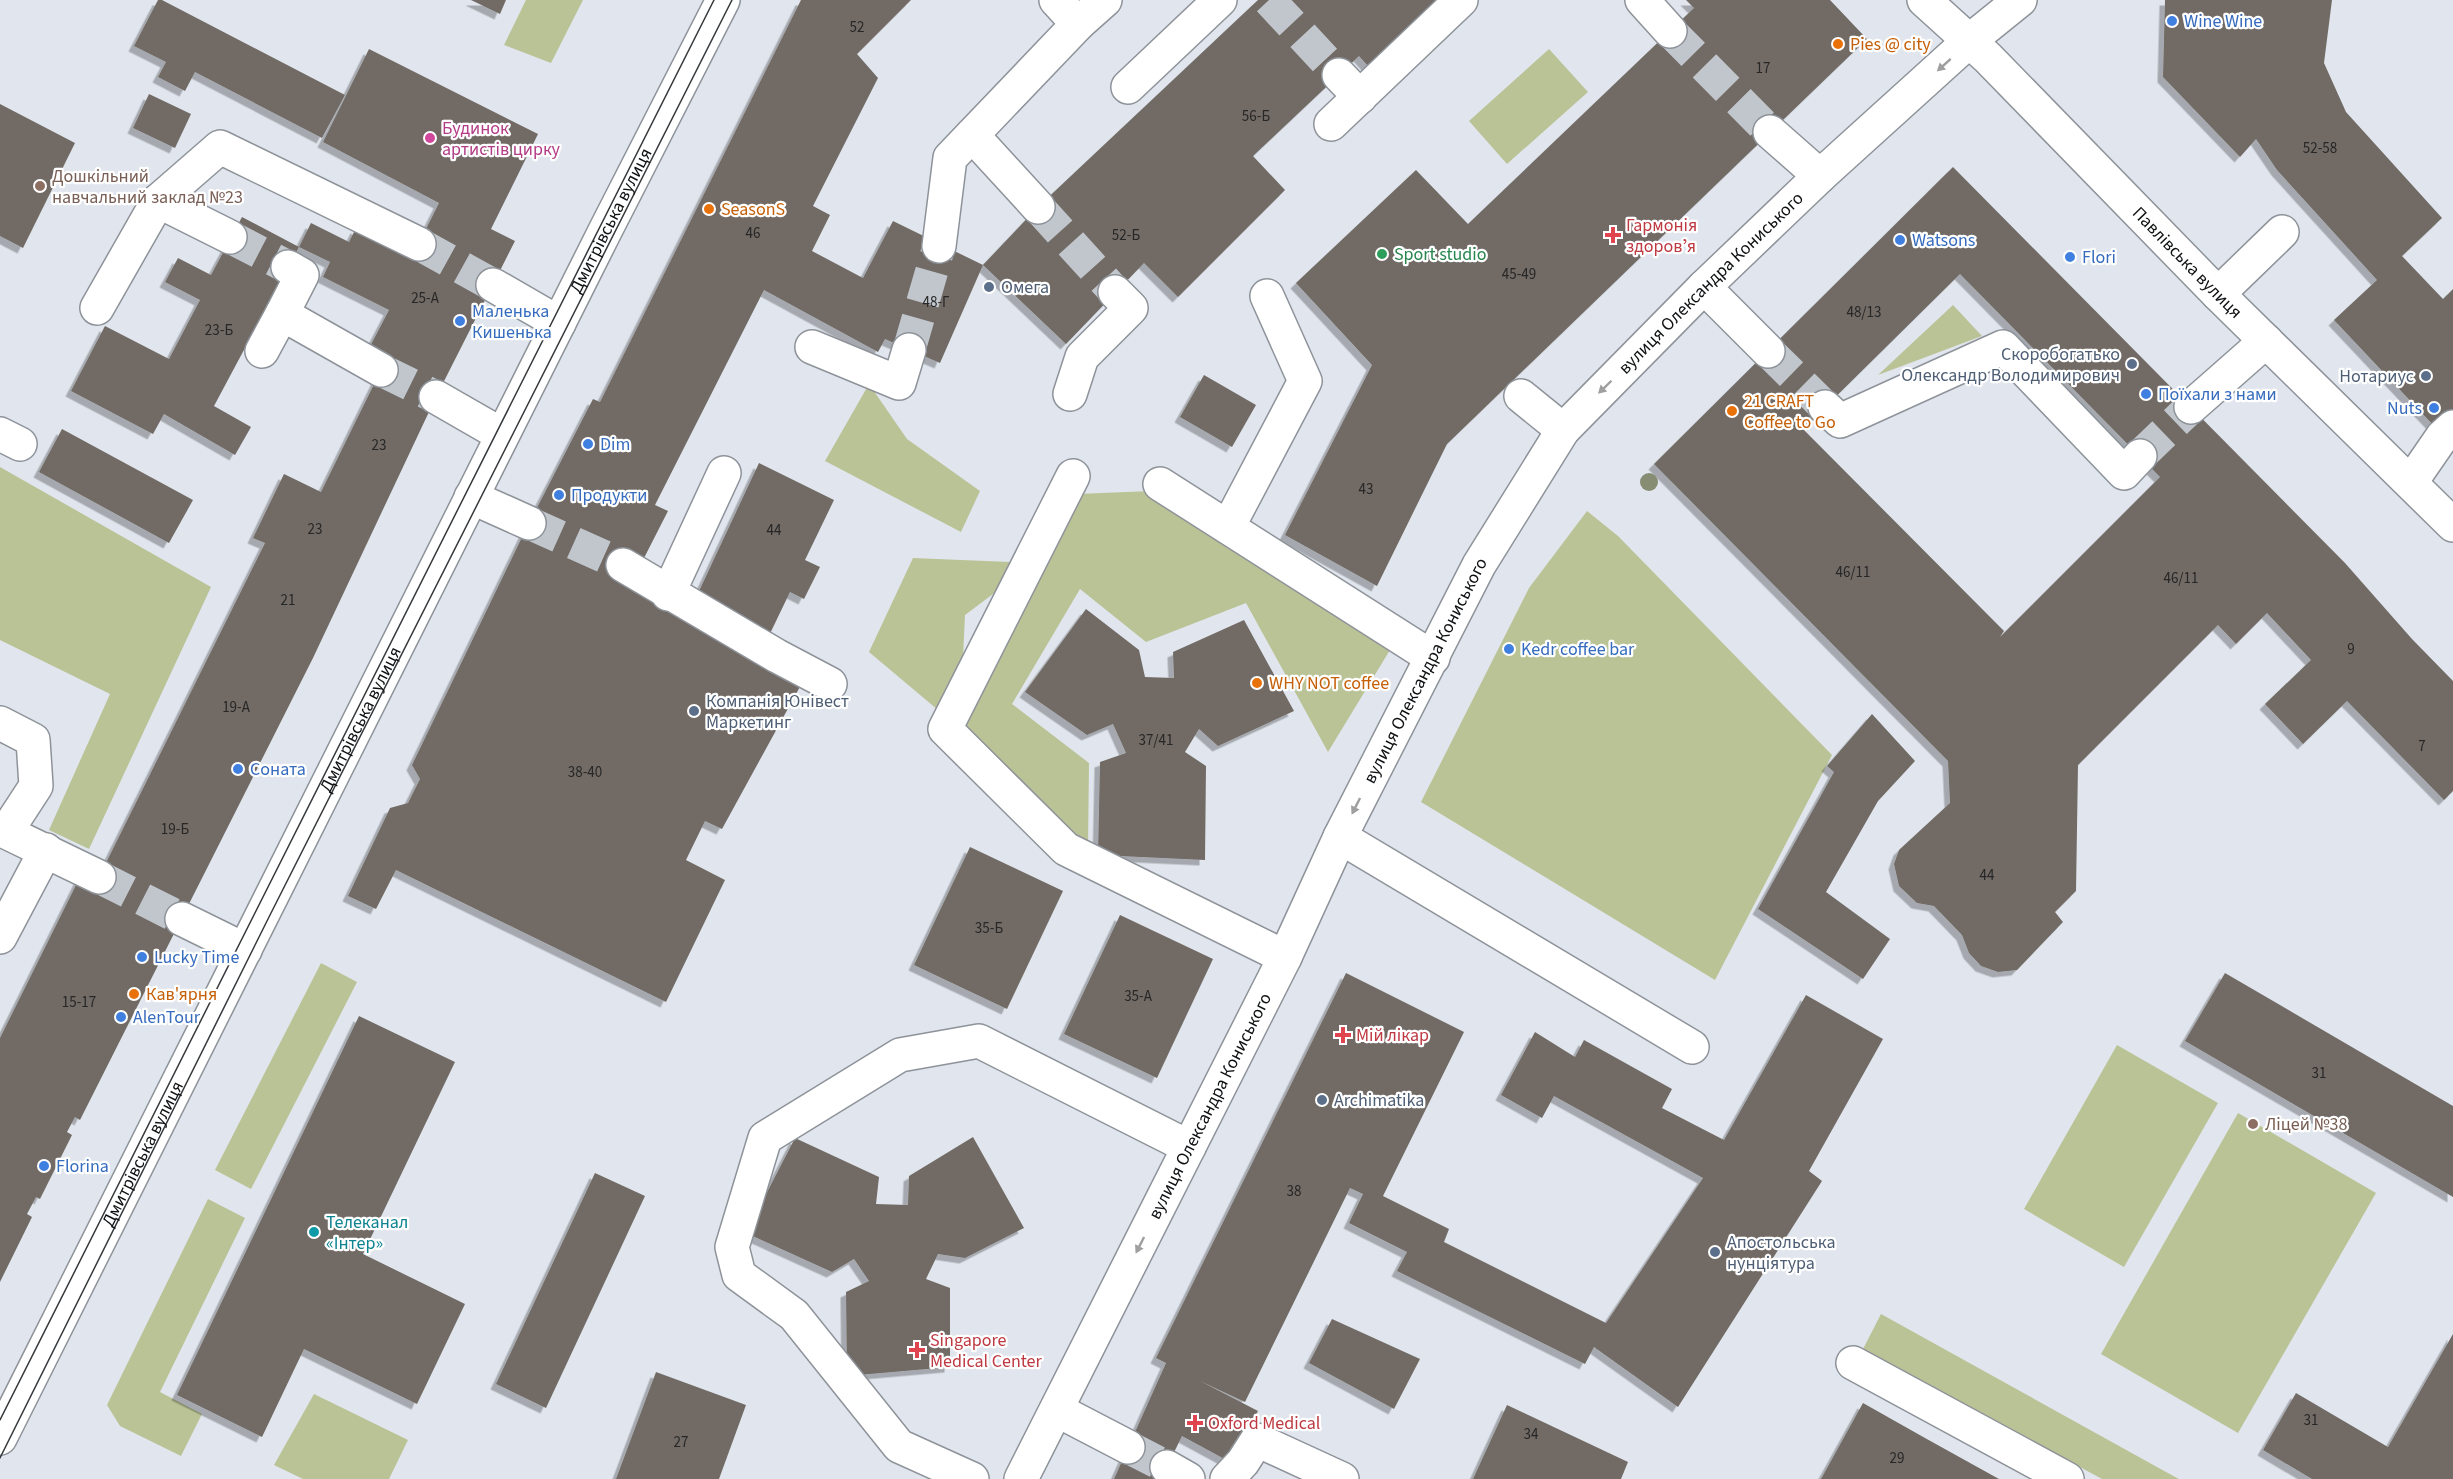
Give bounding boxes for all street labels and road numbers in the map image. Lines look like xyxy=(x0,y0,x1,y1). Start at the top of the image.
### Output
street label: Дмитрівська вулиця xyxy=(563,144,658,298)
street label: вулиця Олександра Кониського xyxy=(1613,186,1809,379)
street label: Павлівська вулиця xyxy=(2127,201,2248,324)
street label: вулиця Олександра Кониського xyxy=(1357,553,1493,788)
street label: Дмитрівська вулиця xyxy=(313,642,407,796)
street label: вулиця Олександра Кониського xyxy=(1142,989,1277,1223)
street label: Дмитрівська вулиця xyxy=(95,1077,190,1231)

